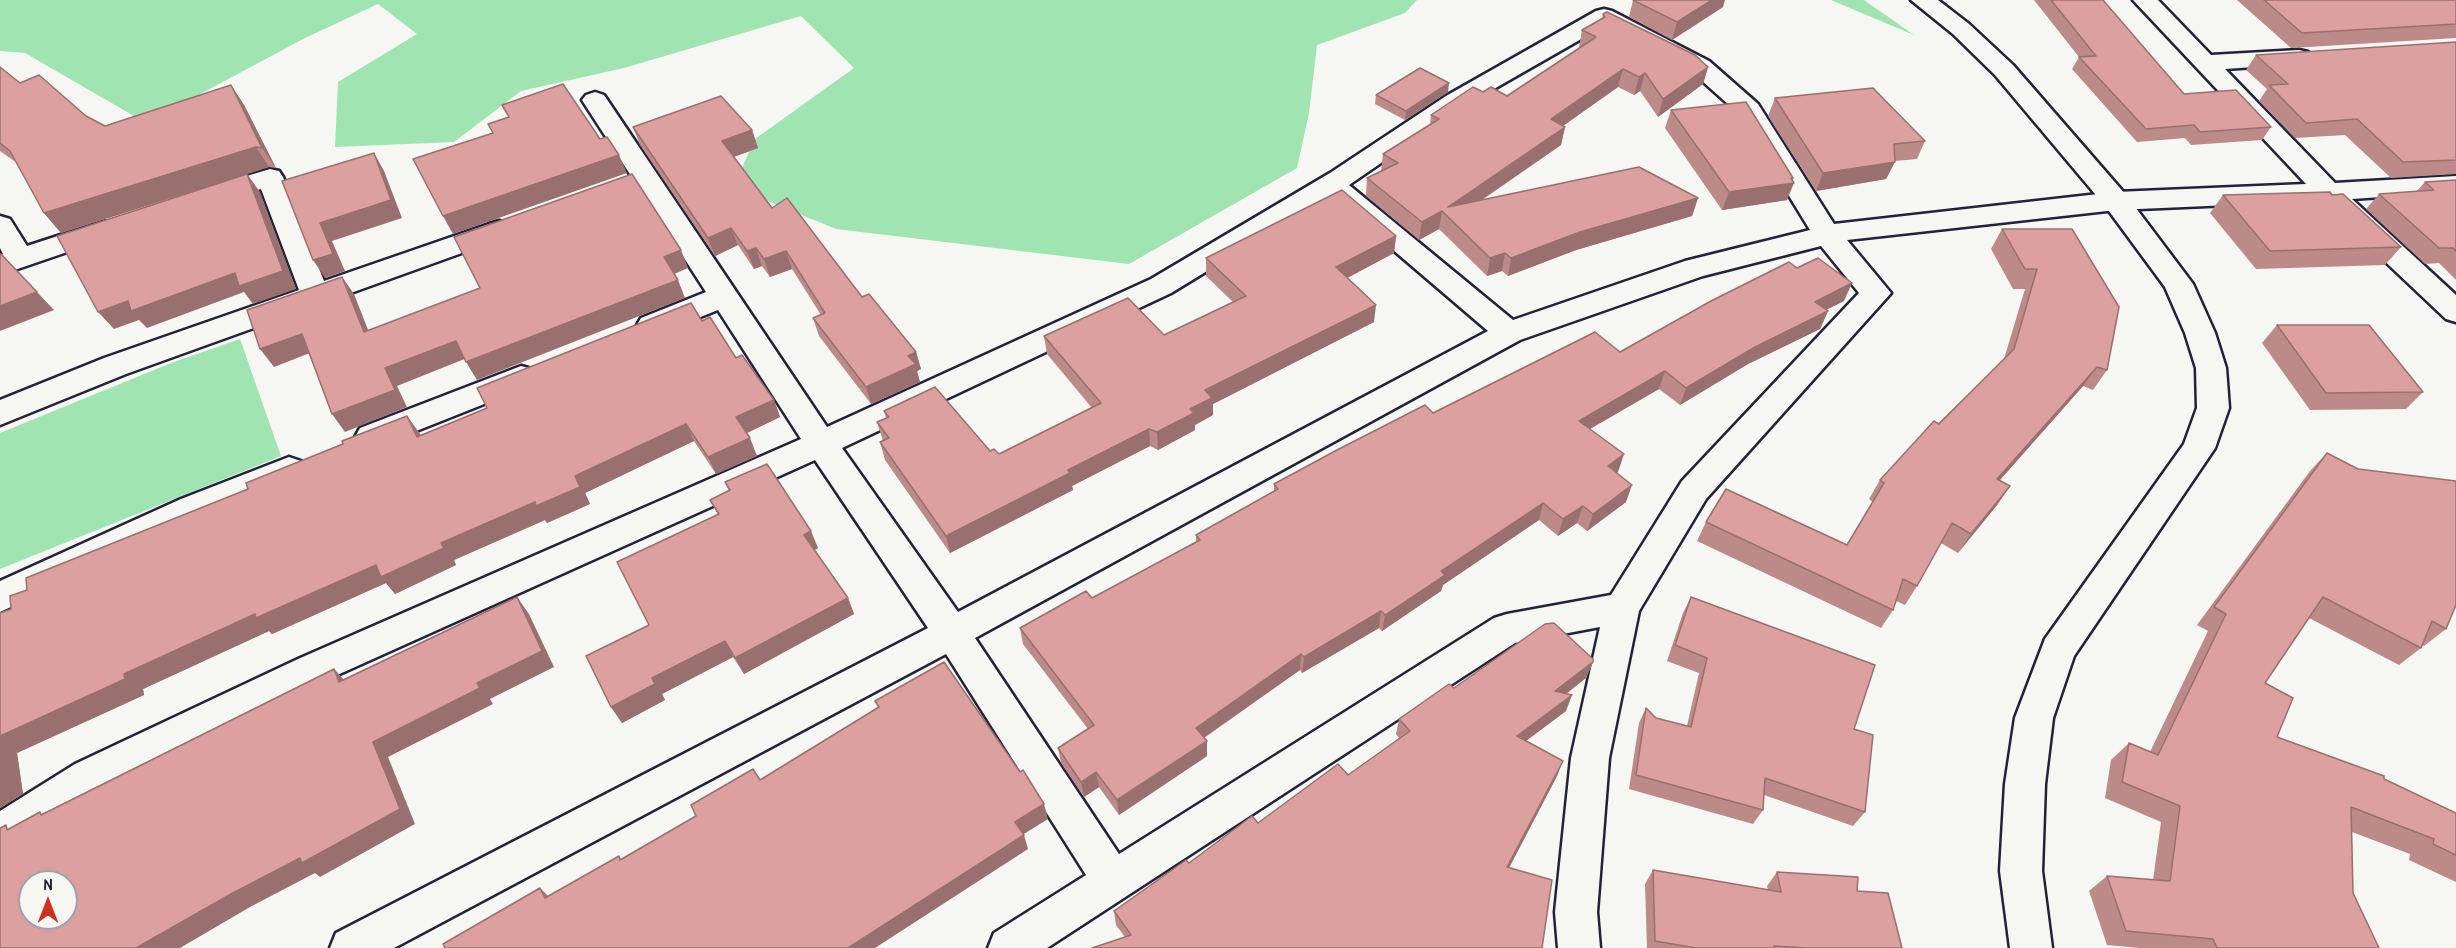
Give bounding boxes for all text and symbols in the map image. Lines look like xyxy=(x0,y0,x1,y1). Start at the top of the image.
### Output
north arrow xyxy=(18,870,78,930)
text: N xyxy=(44,873,52,895)

